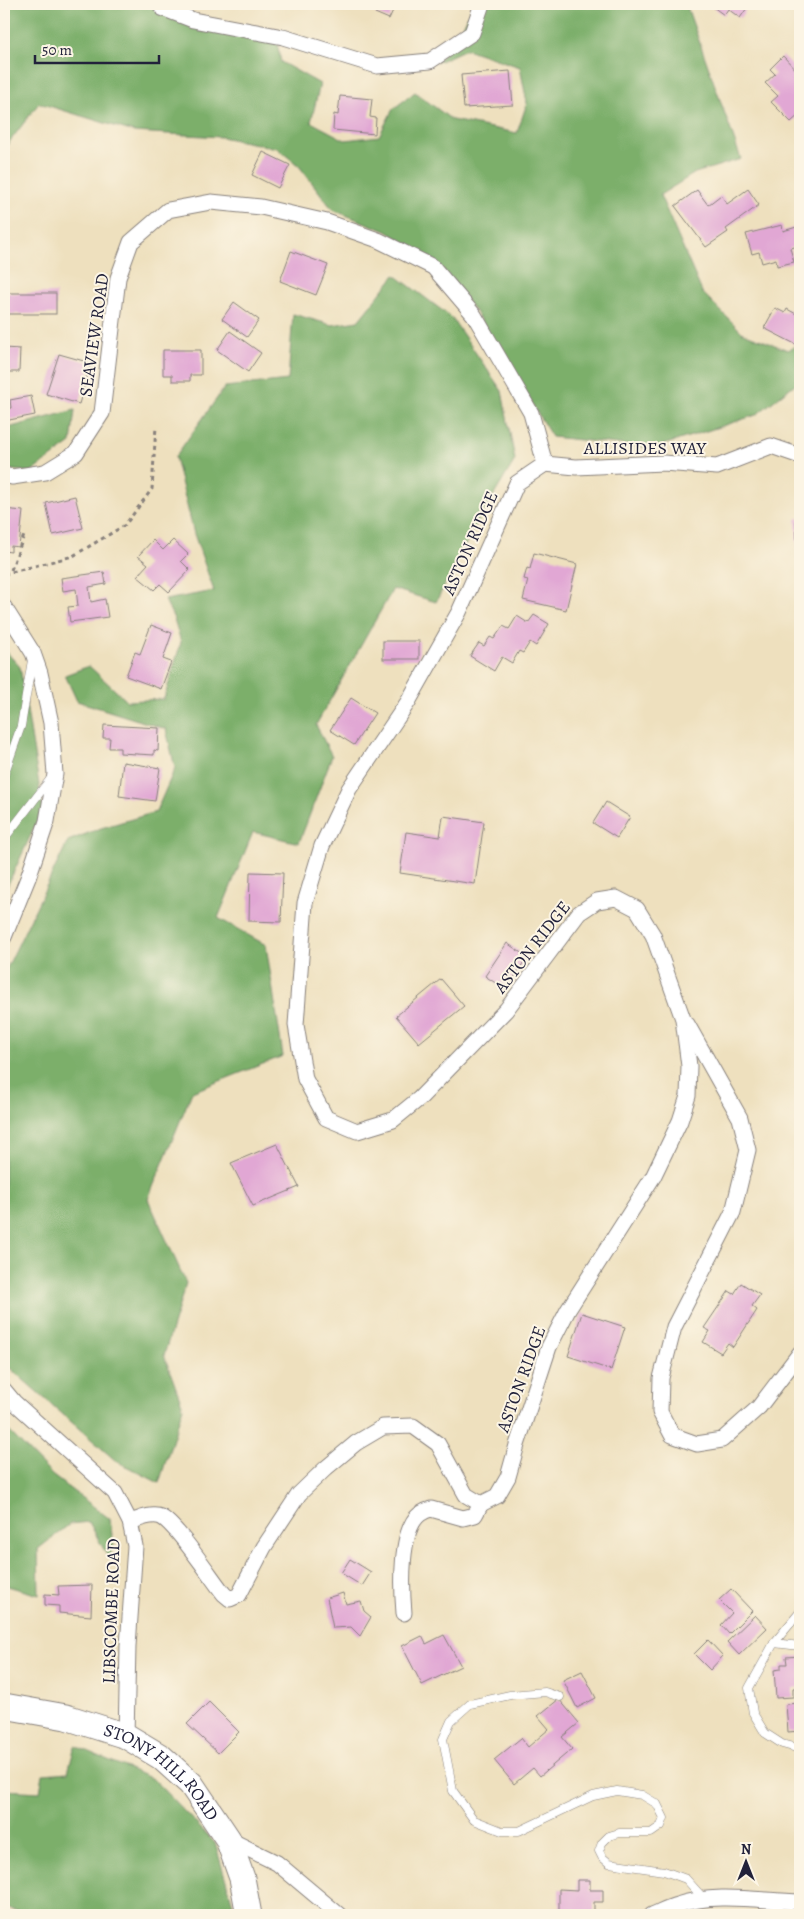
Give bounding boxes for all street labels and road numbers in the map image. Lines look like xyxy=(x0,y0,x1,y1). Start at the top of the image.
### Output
street label: SEAVIEW ROAD xyxy=(73,272,115,398)
street label: ALLISIDES WAY xyxy=(583,436,708,460)
street label: ASTON RIDGE xyxy=(436,487,504,600)
street label: ASTON RIDGE xyxy=(488,896,576,999)
street label: ASTON RIDGE xyxy=(490,1323,551,1436)
street label: LIBSCOMBE ROAD xyxy=(96,1538,126,1684)
street label: STONY HILL ROAD xyxy=(101,1718,224,1825)

